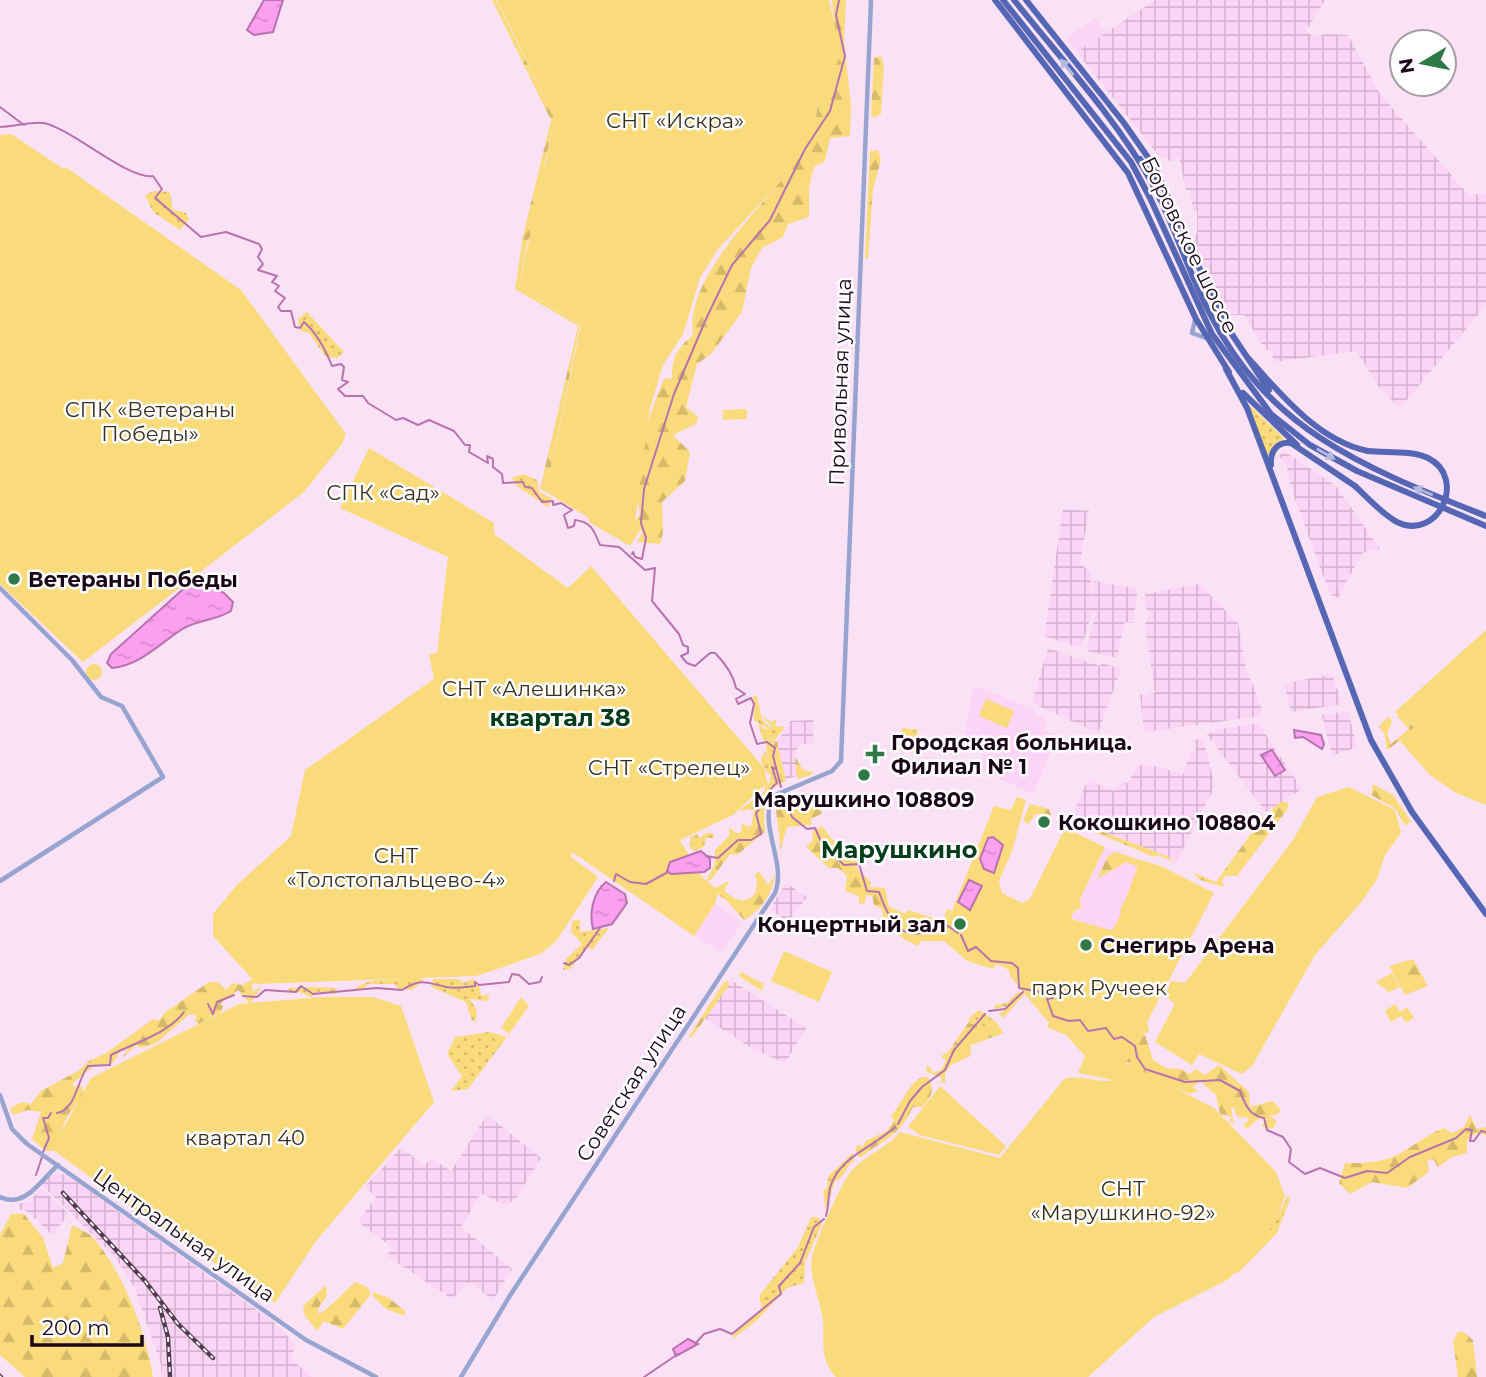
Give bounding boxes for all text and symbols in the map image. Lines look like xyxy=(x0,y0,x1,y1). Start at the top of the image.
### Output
north arrow xyxy=(1388,28,1458,98)
text: N xyxy=(1394,56,1419,75)
one-way arrow xyxy=(1060,58,1075,75)
park label: СНТ «Искра» xyxy=(606,108,744,133)
street label: Боровское шоссе xyxy=(1136,152,1244,338)
street label: Привольная улица xyxy=(824,278,856,486)
park label: СПК «Ветераны Победы» xyxy=(65,397,235,446)
one-way arrow xyxy=(1316,448,1336,460)
park label: СПК «Сад» xyxy=(326,480,440,505)
one-way arrow xyxy=(1412,485,1433,496)
place label: Ветераны Победы xyxy=(28,567,238,592)
marker: Ветераны Победы xyxy=(6,571,22,587)
park label: СНТ «Алешинка» xyxy=(442,676,626,701)
district label: квартал 38 xyxy=(489,703,631,732)
place label: Городская больница. Филиал № 1 xyxy=(891,730,1132,779)
marker: Городская больница. Филиал № 1 xyxy=(865,744,885,764)
park label: СНТ «Стрелец» xyxy=(588,755,750,780)
marker: Марушкино 108809 xyxy=(856,767,872,783)
place label: Марушкино 108809 xyxy=(754,787,974,812)
place label: Кокошкино 108804 xyxy=(1058,810,1276,835)
marker: Кокошкино 108804 xyxy=(1036,814,1052,830)
district label: Марушкино xyxy=(821,835,977,864)
park label: СНТ «Толстопальцево-4» xyxy=(286,843,506,892)
place label: Концертный зал xyxy=(757,912,946,937)
marker: Концертный зал xyxy=(952,916,968,932)
place label: Снегирь Арена xyxy=(1100,933,1274,958)
marker: Снегирь Арена xyxy=(1078,937,1094,953)
park label: парк Ручеек xyxy=(1031,975,1167,1000)
street label: Советская улица xyxy=(571,1000,691,1166)
park label: квартал 40 xyxy=(185,1125,305,1150)
street label: Центральная улица xyxy=(88,1163,280,1307)
park label: СНТ «Марушкино-92» xyxy=(1031,1176,1215,1225)
scale bar xyxy=(32,1304,142,1348)
text: 200 m xyxy=(42,1315,109,1340)

